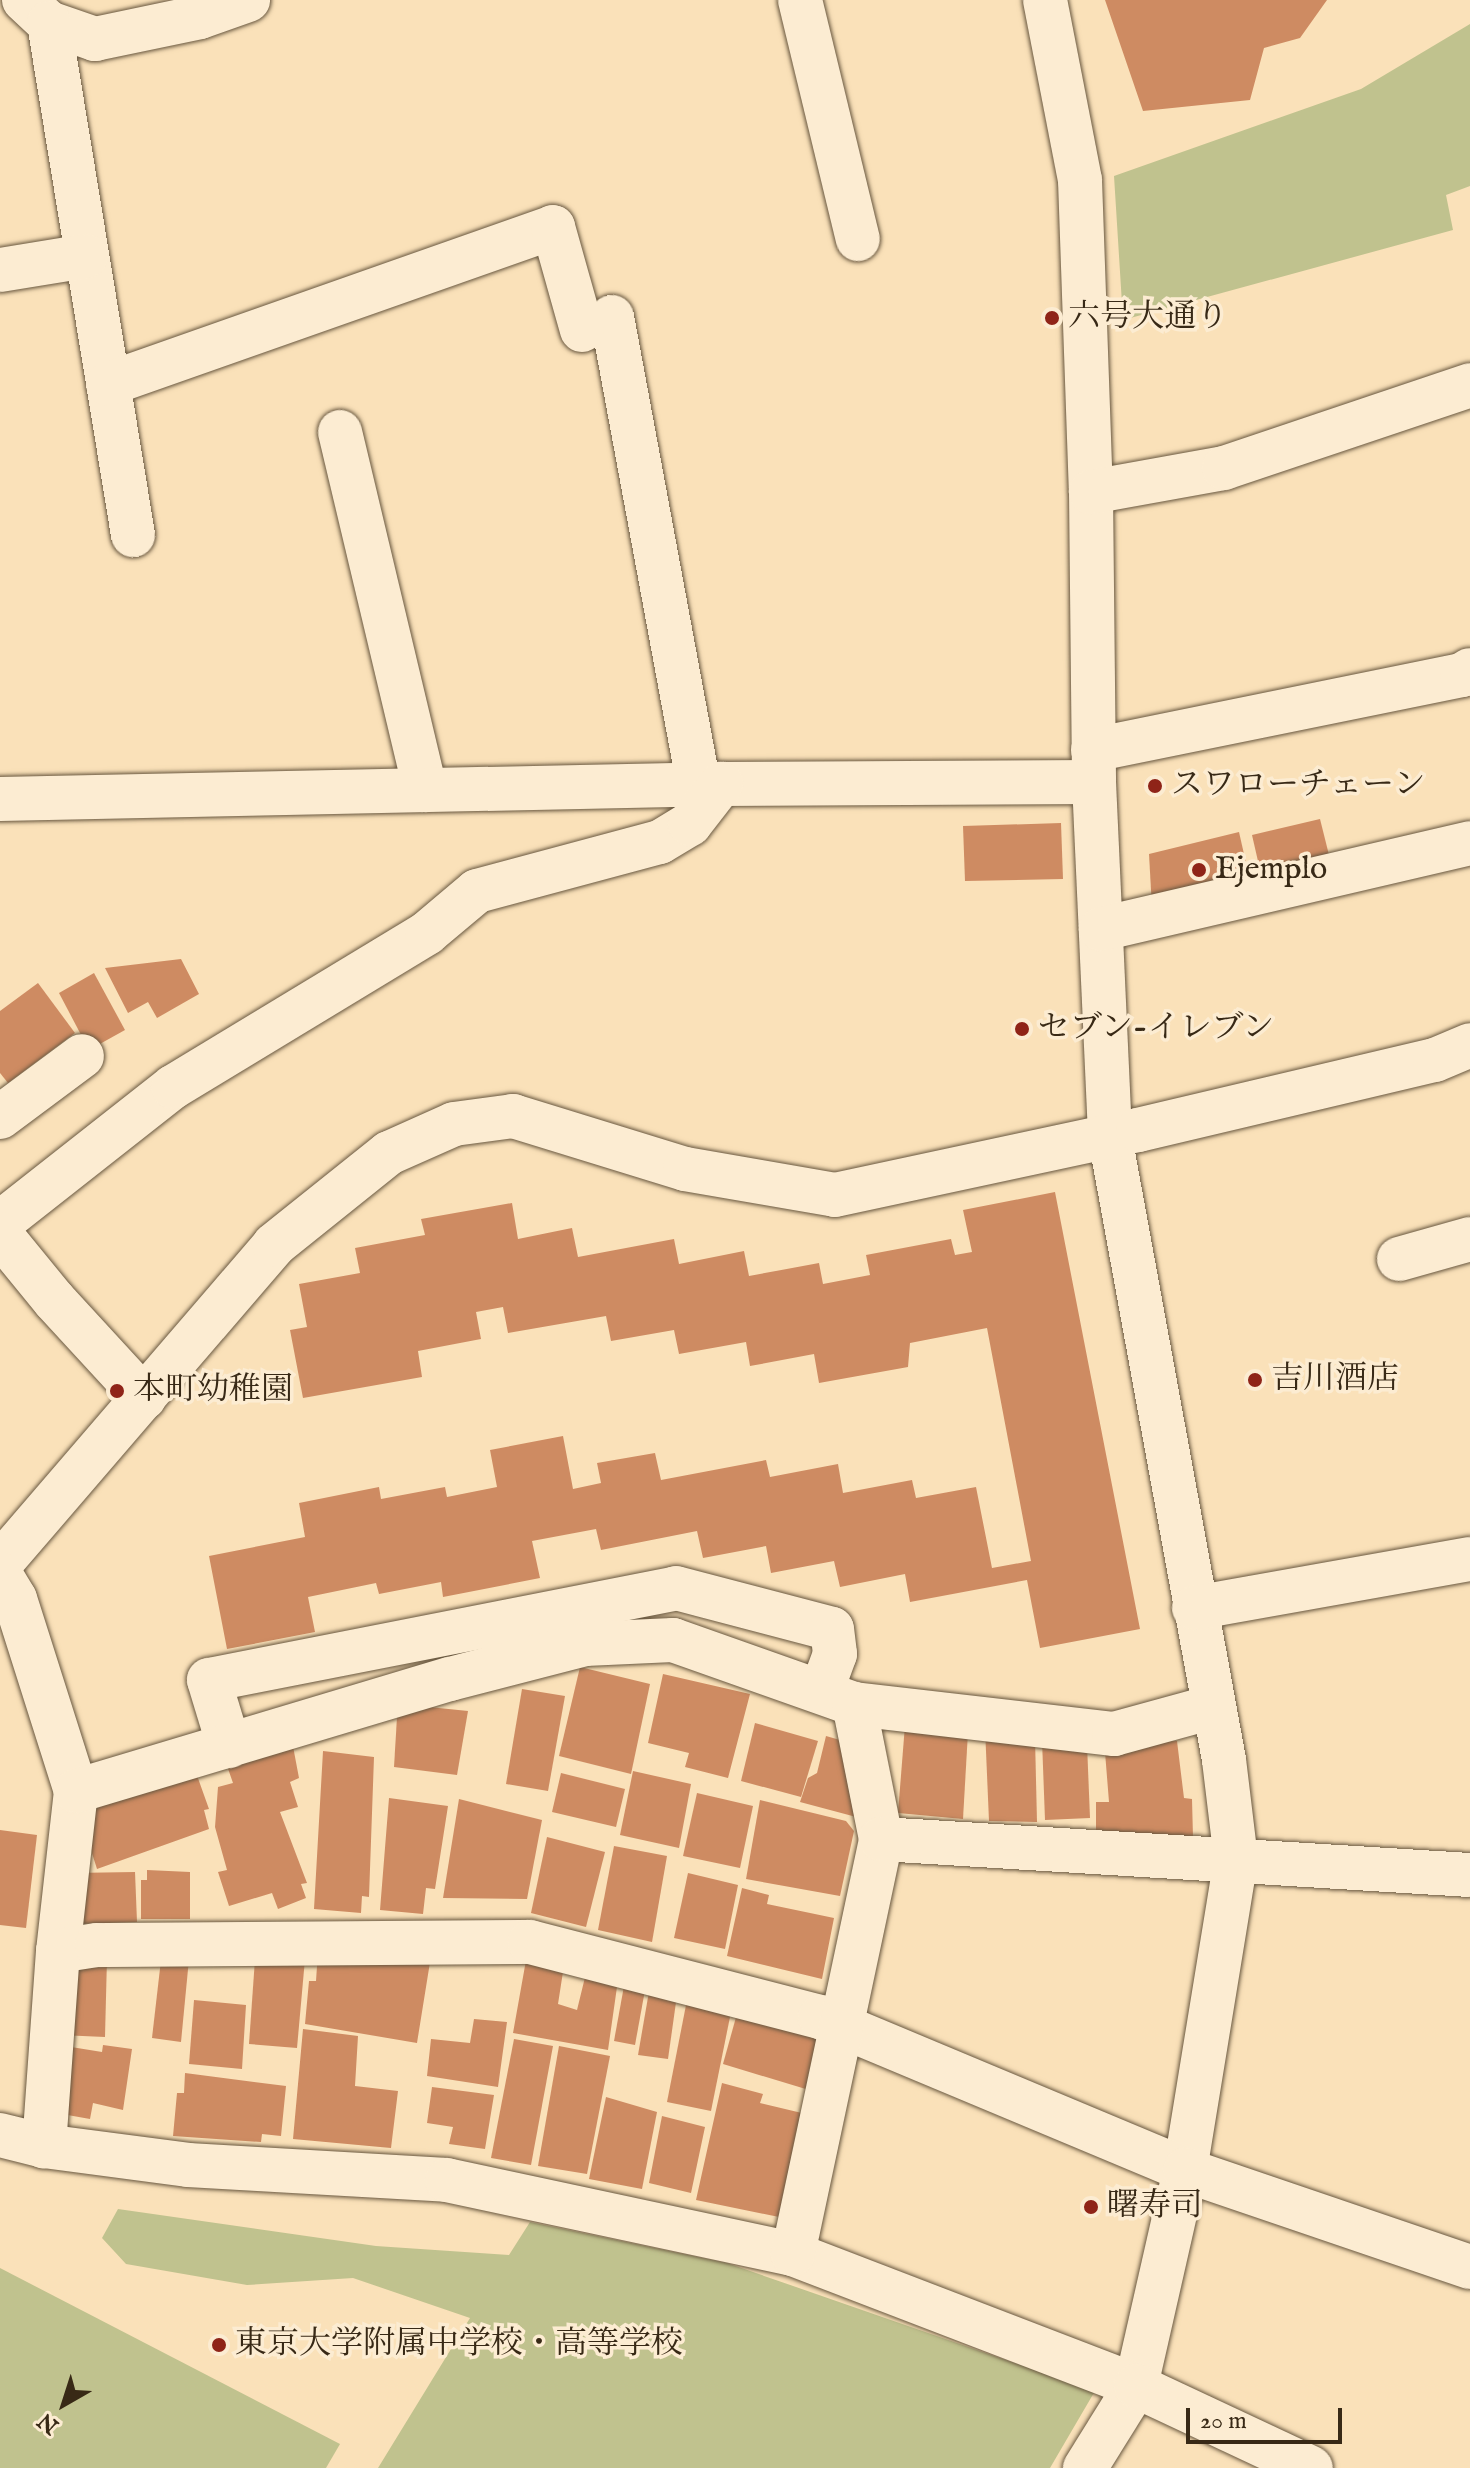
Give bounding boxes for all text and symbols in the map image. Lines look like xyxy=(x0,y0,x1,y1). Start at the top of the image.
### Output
place label: 六号大通り xyxy=(1068,299,1228,337)
marker: 六号大通り xyxy=(1043,309,1061,327)
place label: スワローチェーン xyxy=(1171,767,1427,805)
marker: スワローチェーン xyxy=(1146,777,1164,795)
place label: Ejemplo xyxy=(1215,851,1327,889)
marker: Ejemplo xyxy=(1190,861,1208,879)
place label: セブン-イレブン xyxy=(1038,1010,1277,1048)
marker: セブン-イレブン xyxy=(1013,1020,1031,1038)
place label: 吉川酒店 xyxy=(1271,1361,1399,1399)
marker: 吉川酒店 xyxy=(1246,1371,1264,1389)
place label: 本町幼稚園 xyxy=(133,1372,293,1410)
marker: 本町幼稚園 xyxy=(108,1382,126,1400)
place label: 曙寿司 xyxy=(1107,2188,1203,2226)
marker: 曙寿司 xyxy=(1082,2198,1100,2216)
place label: 東京大学附属中学校・高等学校 xyxy=(235,2326,683,2364)
marker: 東京大学附属中学校・高等学校 xyxy=(210,2336,228,2354)
north arrow xyxy=(24,2364,104,2444)
scale bar xyxy=(1190,2392,1346,2442)
text: N xyxy=(33,2406,65,2440)
text: 20 m xyxy=(1200,2406,1247,2437)

